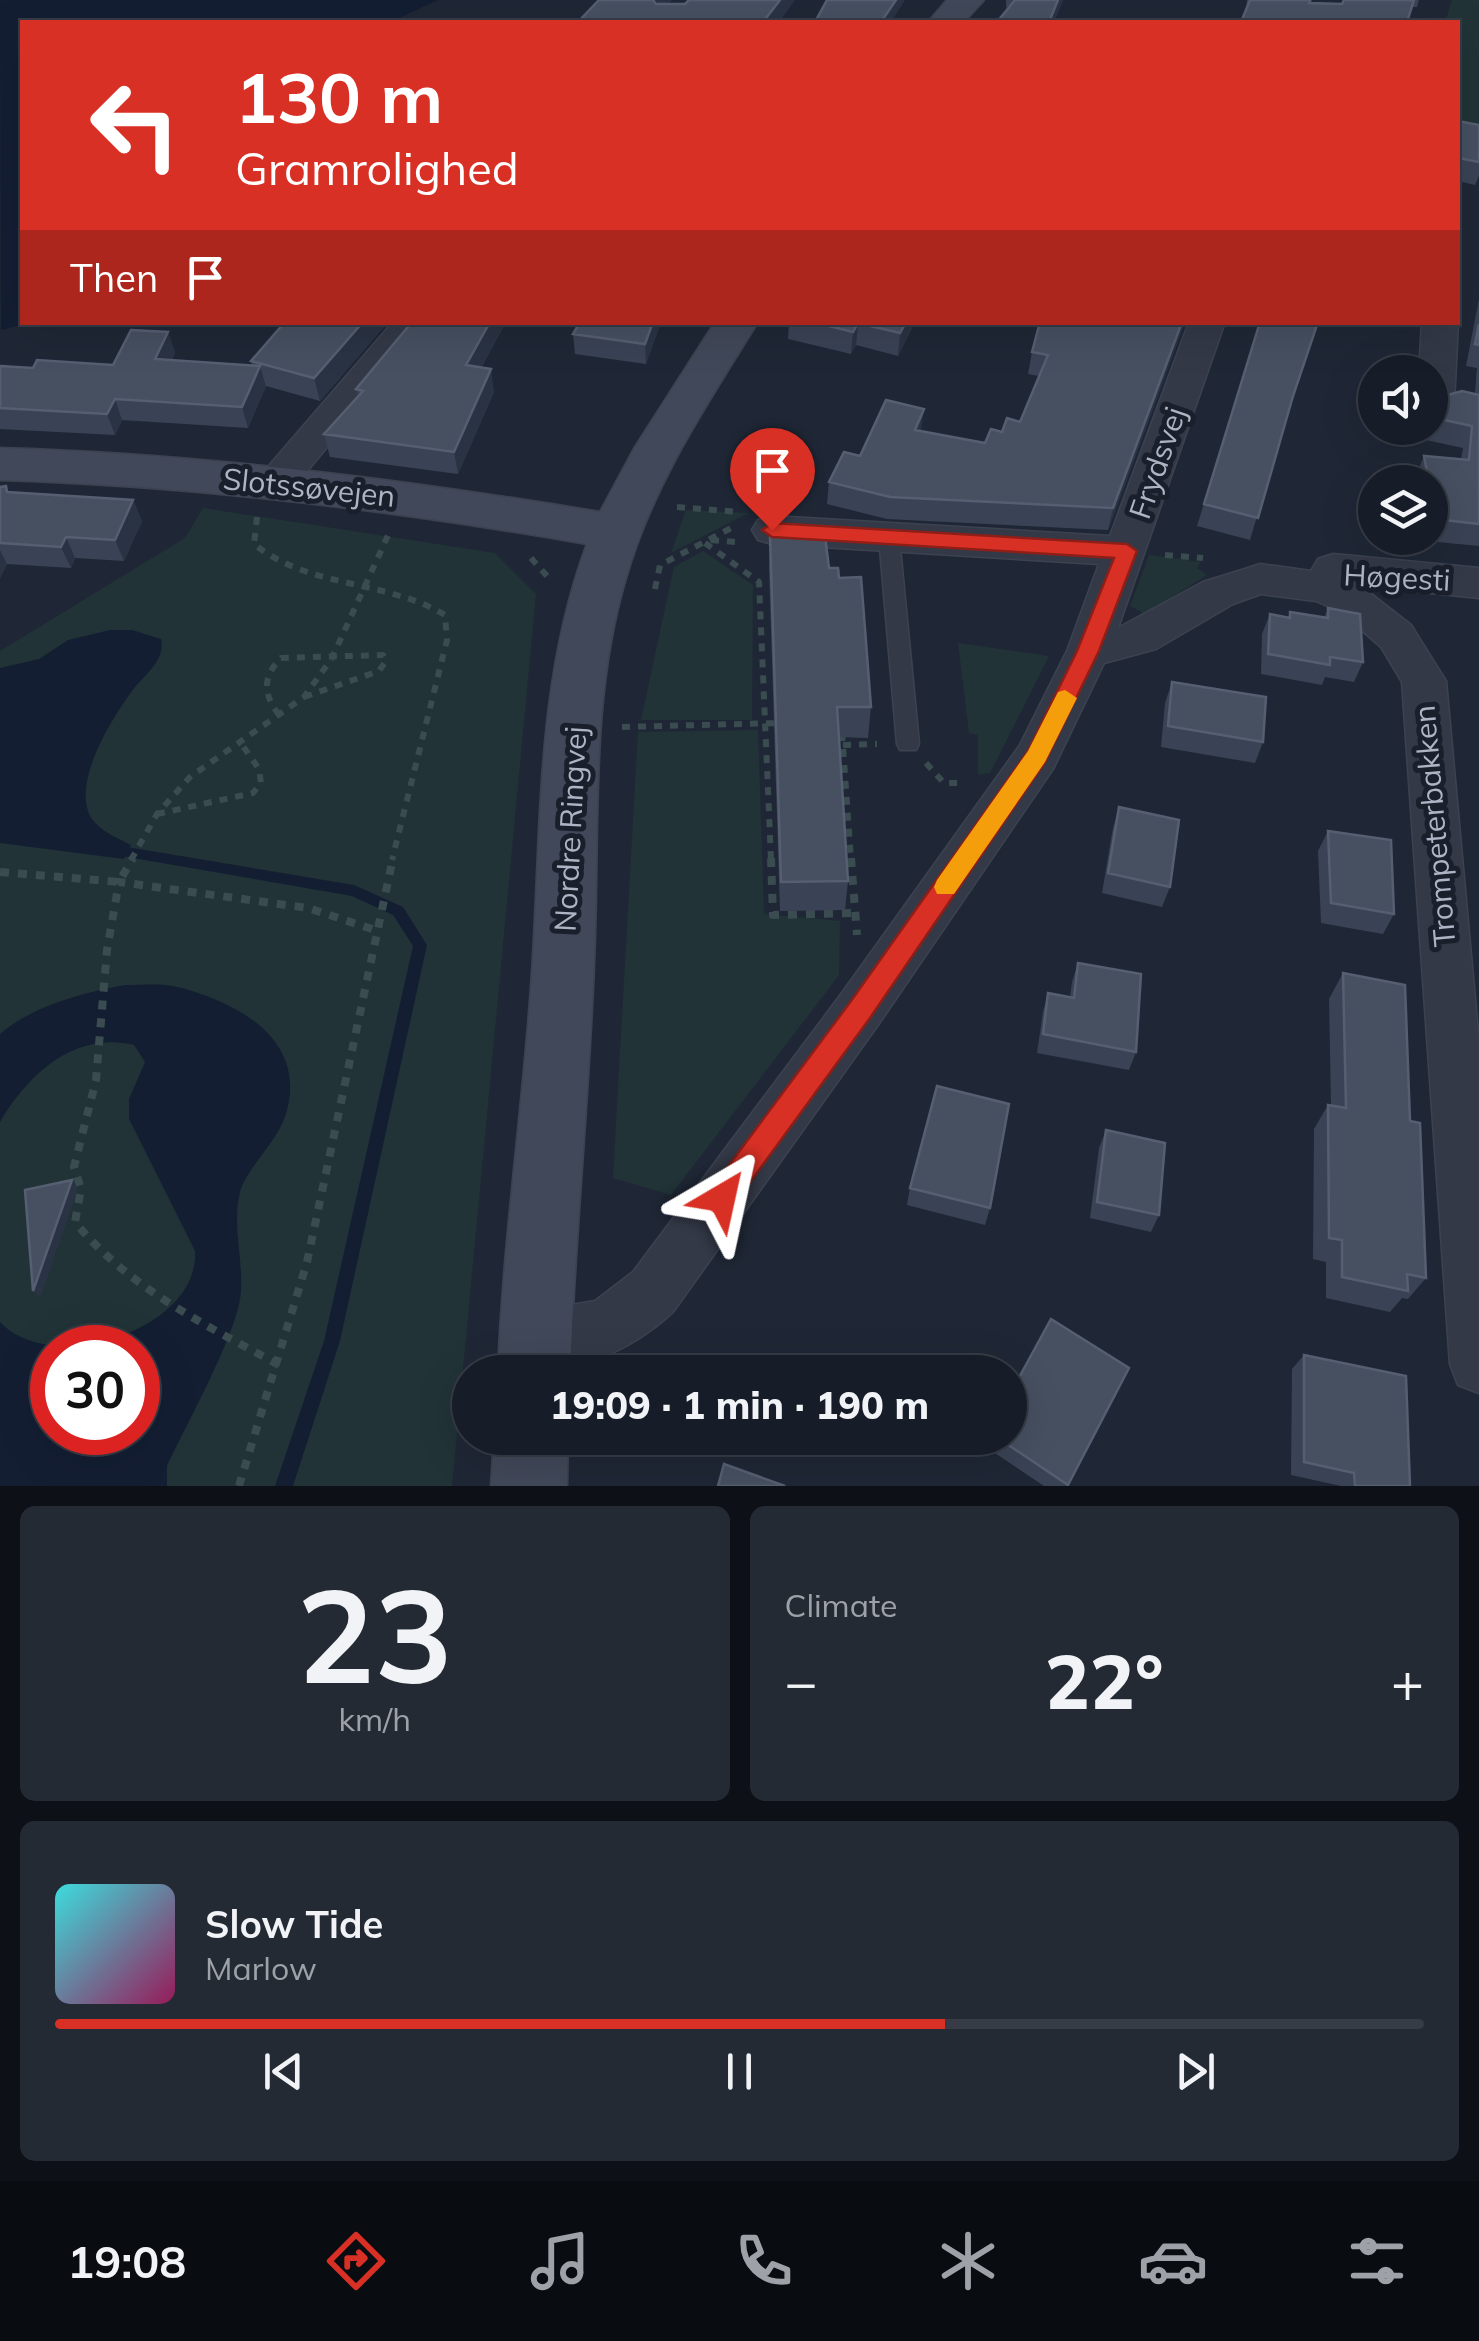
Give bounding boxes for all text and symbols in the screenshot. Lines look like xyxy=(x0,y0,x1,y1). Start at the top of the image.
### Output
text: 130 m xyxy=(235,53,443,141)
icon: left xyxy=(70,60,200,190)
text: Gramrolighed xyxy=(235,140,519,196)
icon: arrive xyxy=(178,250,233,305)
text: Then xyxy=(70,254,158,302)
map controls xyxy=(1358,355,1448,555)
button: sound xyxy=(1358,355,1448,445)
street label: Frydsvej xyxy=(1120,402,1194,524)
pin xyxy=(730,428,815,531)
icon: arrive xyxy=(745,443,800,498)
street label: Slotssøvejen xyxy=(221,459,397,515)
button: layers xyxy=(1358,465,1448,555)
street label: Høgesti xyxy=(1343,555,1451,599)
street label: Trompeterbakken xyxy=(1405,704,1463,948)
street label: Nordre Ringvej xyxy=(546,725,594,933)
position arrow xyxy=(670,1146,774,1250)
speed limit sign: 30 xyxy=(30,1325,160,1455)
text: 19:09 · 1 min · 190 m xyxy=(550,1381,929,1429)
text: 23 xyxy=(297,1552,453,1716)
text: Climate xyxy=(785,1585,897,1625)
text: 22° xyxy=(1045,1634,1164,1728)
text: − xyxy=(785,1647,818,1716)
text: + xyxy=(1391,1647,1424,1716)
text: km/h xyxy=(339,1699,411,1739)
text: Slow Tide xyxy=(205,1900,383,1948)
text: Marlow xyxy=(205,1948,317,1988)
icon: previous xyxy=(256,2044,311,2099)
icon: pause xyxy=(712,2044,767,2099)
icon: next xyxy=(1168,2044,1223,2099)
icon: directions xyxy=(321,2226,391,2296)
icon: music xyxy=(525,2226,595,2296)
icon: phone xyxy=(729,2226,799,2296)
icon: climate xyxy=(933,2226,1003,2296)
icon: car xyxy=(1138,2226,1208,2296)
icon: filters xyxy=(1342,2226,1412,2296)
text: 19:08 xyxy=(67,2233,186,2289)

